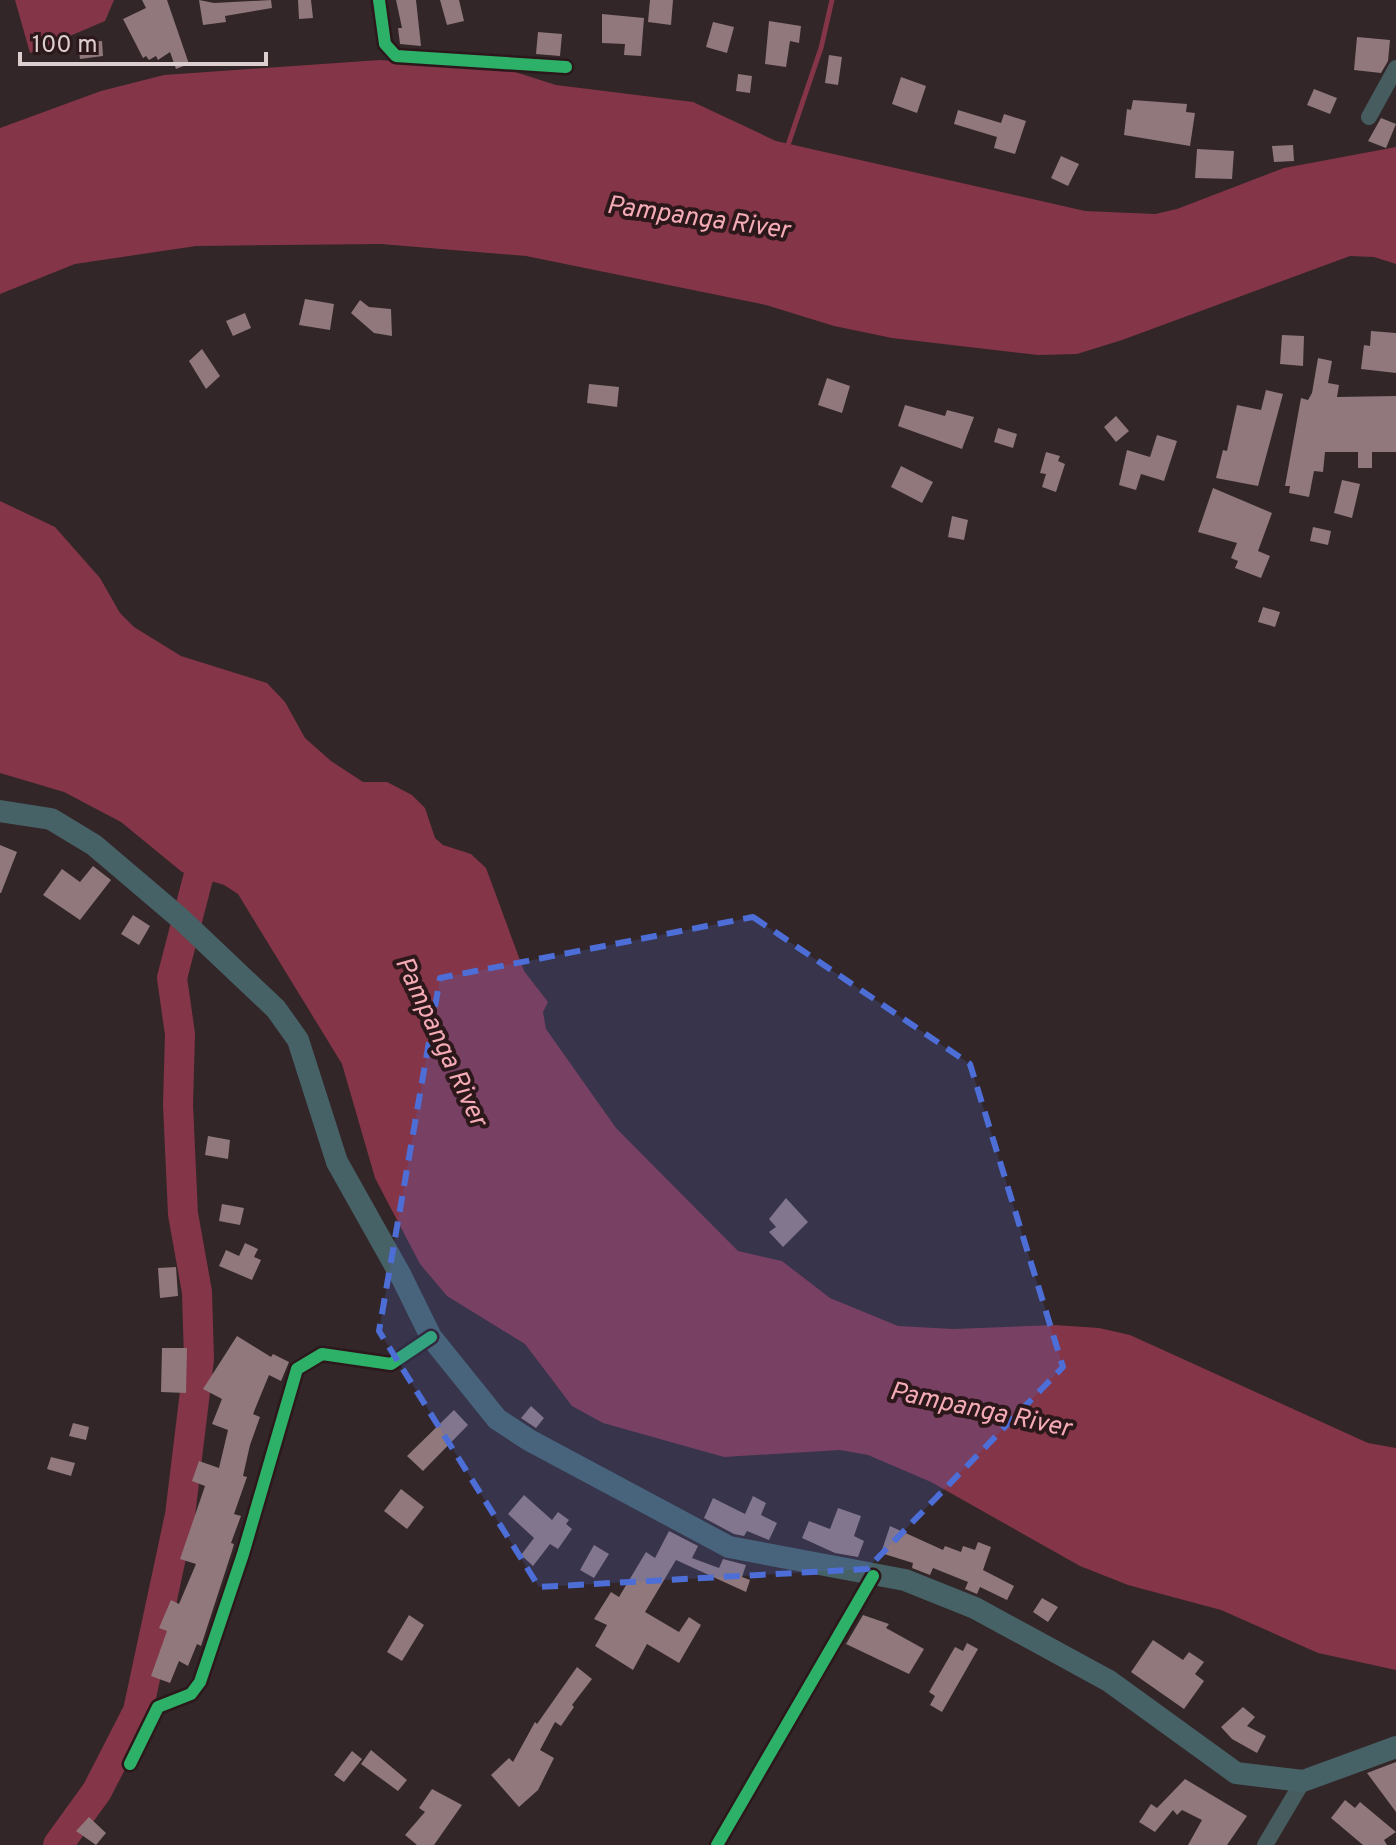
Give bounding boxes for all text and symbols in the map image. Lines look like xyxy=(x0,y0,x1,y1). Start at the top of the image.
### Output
scale bar xyxy=(20,16,266,66)
text: 100 m xyxy=(32,31,98,61)
water label: Pampanga River xyxy=(604,190,794,248)
water label: Pampanga River xyxy=(386,951,495,1134)
water label: Pampanga River xyxy=(886,1376,1076,1447)

